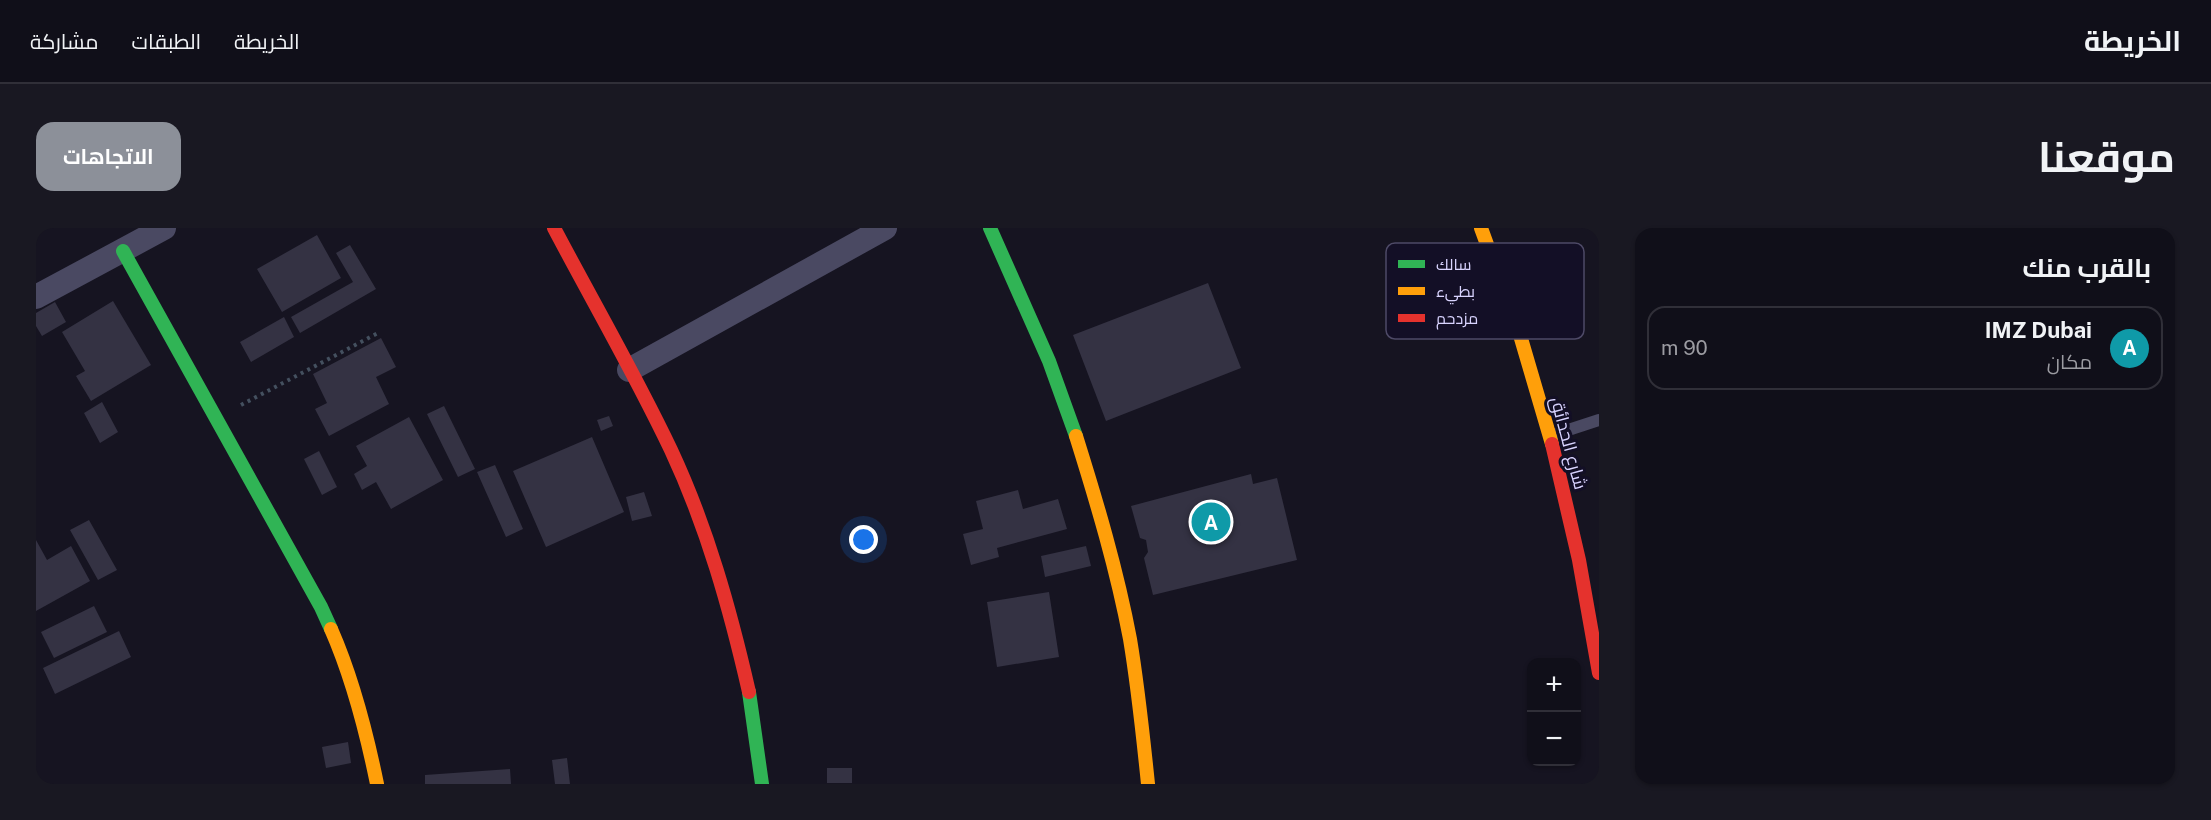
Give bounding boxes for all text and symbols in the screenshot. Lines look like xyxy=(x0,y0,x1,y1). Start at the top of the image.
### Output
text: الخريطة xyxy=(2084,24,2181,57)
text: مشاركة xyxy=(30,29,99,54)
text: الطبقات xyxy=(132,29,201,54)
text: الخريطة xyxy=(234,29,300,54)
button: الاتجاهات xyxy=(36,122,181,191)
text: موقعنا xyxy=(2038,132,2175,181)
legend xyxy=(1386,243,1584,339)
text: بالقرب منك xyxy=(2022,252,2151,283)
text: سالك xyxy=(1436,255,1471,274)
text: بطيء xyxy=(1436,282,1475,305)
text: مزدحم xyxy=(1436,309,1478,330)
text: IMZ Dubai xyxy=(1985,317,2092,343)
text: 90 m xyxy=(1661,336,1708,360)
text: A xyxy=(2122,336,2137,360)
text: مكان xyxy=(2047,350,2092,374)
street label: شارع الحدائق xyxy=(1545,394,1591,492)
pin: A xyxy=(1192,500,1230,544)
your location xyxy=(849,525,878,554)
map controls xyxy=(1527,658,1581,766)
button: + xyxy=(1527,658,1581,712)
button: − xyxy=(1527,712,1581,766)

